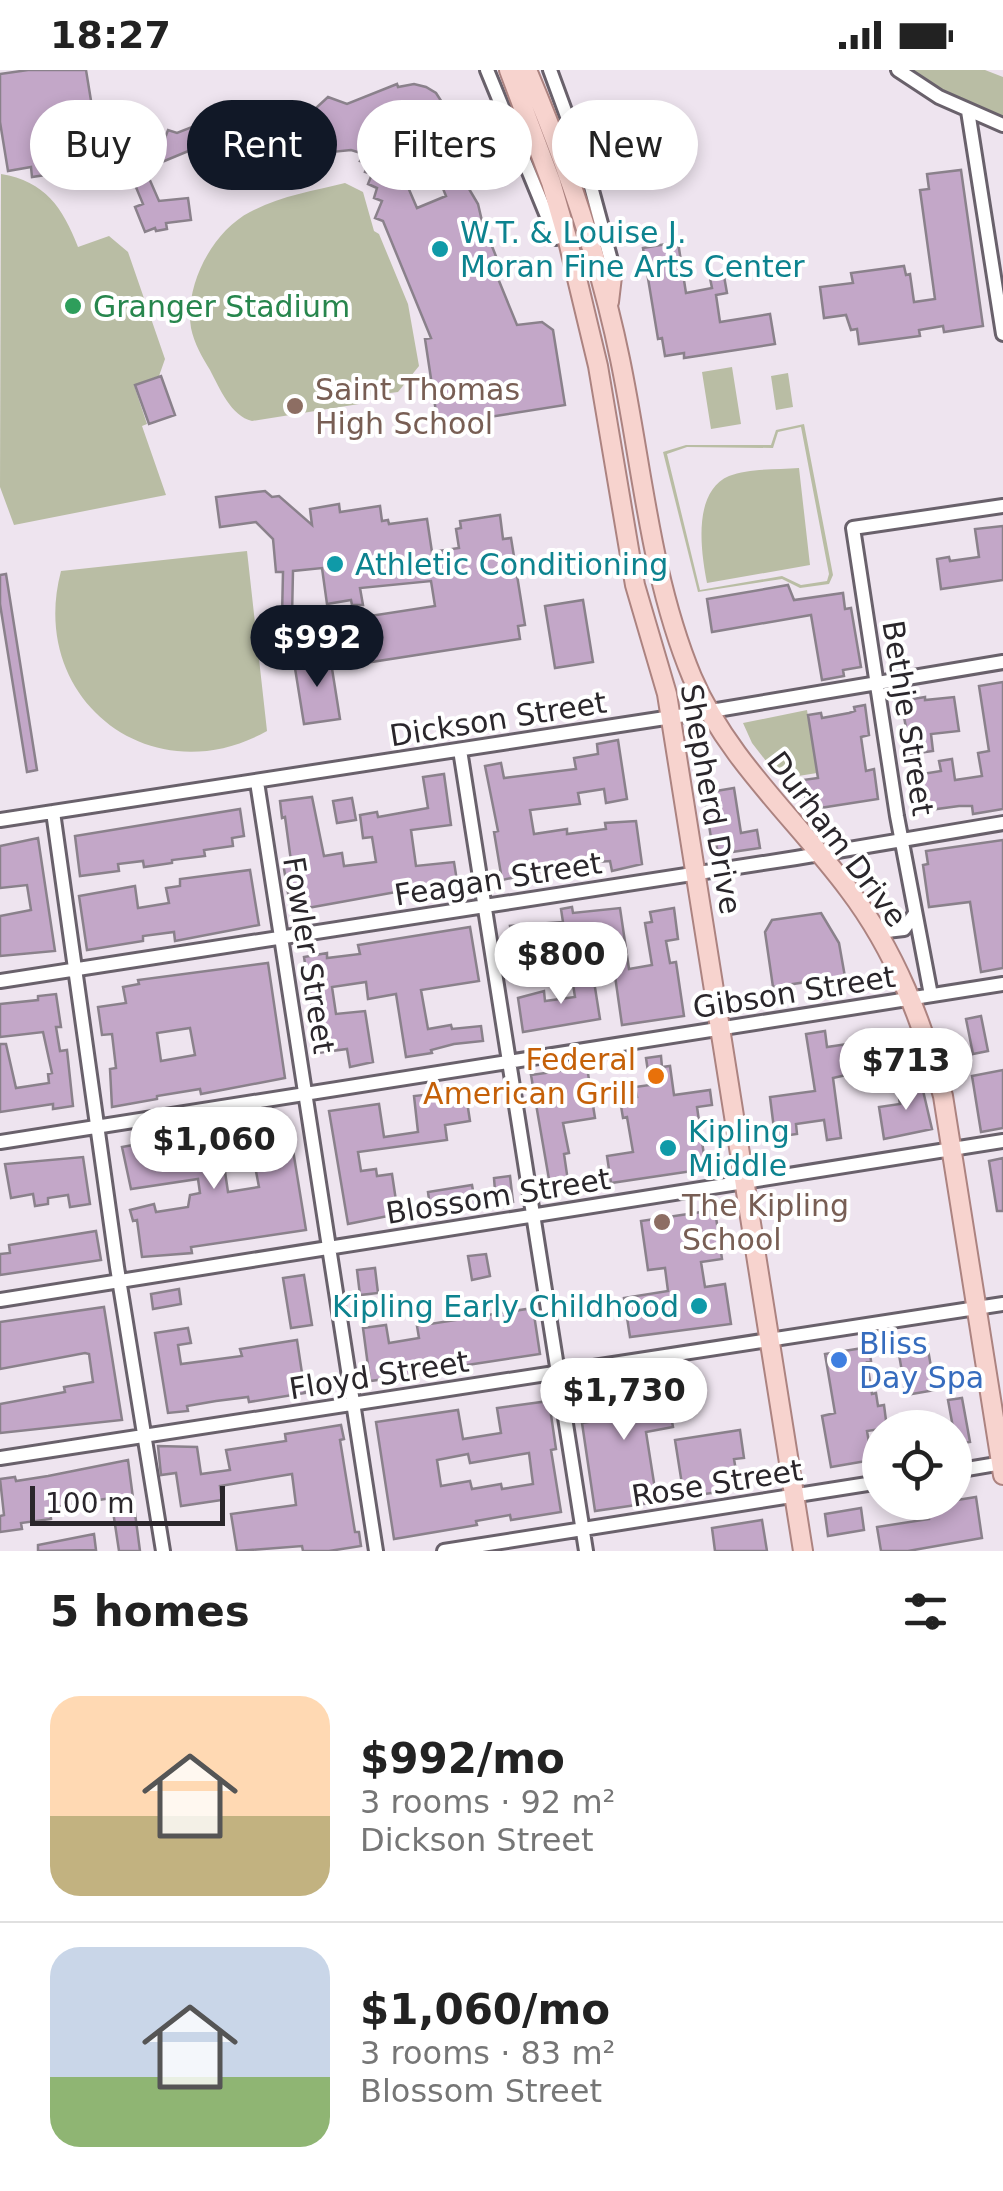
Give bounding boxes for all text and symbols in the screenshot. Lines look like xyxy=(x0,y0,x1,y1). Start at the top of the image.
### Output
text: 18:27 xyxy=(50,13,171,57)
chip: Buy xyxy=(30,100,167,190)
chip: Rent xyxy=(187,100,337,190)
chip: Filters xyxy=(357,100,532,190)
chip: New xyxy=(552,100,698,190)
place label: W.T. & Louise J. Moran Fine Arts Center xyxy=(460,215,805,284)
marker: W.T. & Louise J. Moran Fine Arts Center xyxy=(429,238,451,260)
place label: Granger Stadium xyxy=(93,289,350,324)
marker: Granger Stadium xyxy=(62,295,84,317)
place label: Saint Thomas High School xyxy=(315,372,520,441)
marker: Saint Thomas High School xyxy=(284,395,306,417)
place label: Athletic Conditioning xyxy=(355,547,668,582)
marker: Athletic Conditioning xyxy=(324,553,346,575)
pin: $992 xyxy=(258,605,376,690)
text: $992 xyxy=(272,618,362,656)
street label: Bethje Street xyxy=(875,618,941,818)
street label: Shepherd Drive xyxy=(674,681,748,917)
street label: Dickson Street xyxy=(387,685,609,753)
street label: Durham Drive xyxy=(760,745,914,933)
street label: Feagan Street xyxy=(392,845,604,913)
street label: Fowler Street xyxy=(276,854,342,1056)
pin: $800 xyxy=(502,922,620,1007)
text: $800 xyxy=(516,935,606,973)
street label: Gibson Street xyxy=(690,959,898,1025)
pin: $713 xyxy=(847,1028,965,1113)
text: $713 xyxy=(861,1041,951,1079)
place label: Federal American Grill xyxy=(423,1042,636,1111)
marker: Federal American Grill xyxy=(645,1065,667,1087)
pin: $1,060 xyxy=(133,1107,295,1192)
place label: Kipling Middle xyxy=(688,1114,790,1183)
text: $1,060 xyxy=(152,1120,276,1158)
marker: Kipling Middle xyxy=(657,1137,679,1159)
street label: Blossom Street xyxy=(383,1161,613,1231)
place label: The Kipling School xyxy=(681,1188,849,1257)
marker: The Kipling School xyxy=(651,1211,673,1233)
place label: Kipling Early Childhood xyxy=(332,1289,679,1324)
marker: Kipling Early Childhood xyxy=(688,1295,710,1317)
place label: Bliss Day Spa xyxy=(859,1326,984,1395)
street label: Floyd Street xyxy=(287,1343,472,1406)
marker: Bliss Day Spa xyxy=(828,1349,850,1371)
pin: $1,730 xyxy=(543,1358,705,1443)
text: $1,730 xyxy=(562,1371,686,1409)
map controls xyxy=(862,1410,972,1520)
button: locate xyxy=(862,1410,972,1520)
street label: Rose Street xyxy=(629,1452,805,1514)
scale bar xyxy=(30,1481,225,1526)
text: 100 m xyxy=(45,1487,135,1520)
icon: filters xyxy=(898,1584,953,1639)
text: 5 homes xyxy=(50,1587,250,1636)
text: $992/mo xyxy=(360,1734,565,1783)
icon: home xyxy=(130,1736,250,1856)
text: 3 rooms · 92 m² xyxy=(360,1783,615,1821)
text: Dickson Street xyxy=(360,1821,594,1859)
text: $1,060/mo xyxy=(360,1985,610,2034)
icon: home xyxy=(130,1987,250,2107)
text: 3 rooms · 83 m² xyxy=(360,2034,615,2072)
text: Blossom Street xyxy=(360,2072,602,2110)

